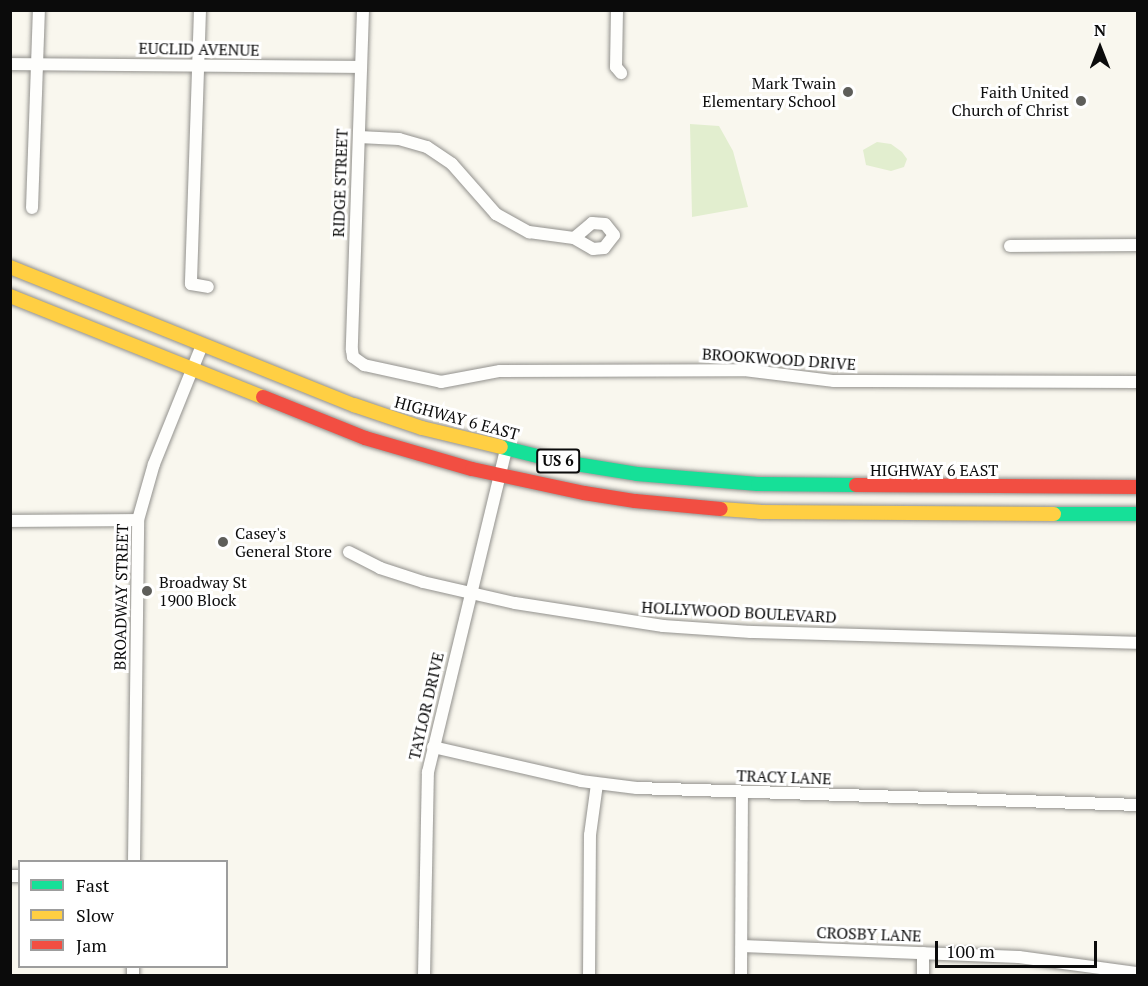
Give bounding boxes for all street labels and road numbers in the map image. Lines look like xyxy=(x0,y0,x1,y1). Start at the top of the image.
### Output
street label: EUCLID AVENUE xyxy=(138,38,260,60)
street label: RIDGE STREET xyxy=(329,128,351,238)
street label: BROOKWOOD DRIVE xyxy=(701,344,857,374)
street label: HIGHWAY 6 EAST xyxy=(393,392,521,444)
road number: US 6 xyxy=(536,449,580,473)
street label: HIGHWAY 6 EAST xyxy=(870,460,998,480)
street label: BROADWAY STREET xyxy=(110,524,132,670)
street label: HOLLYWOOD BOULEVARD xyxy=(641,597,837,627)
street label: TAYLOR DRIVE xyxy=(404,650,448,762)
street label: TRACY LANE xyxy=(736,766,832,788)
street label: CROSBY LANE xyxy=(816,923,922,945)

